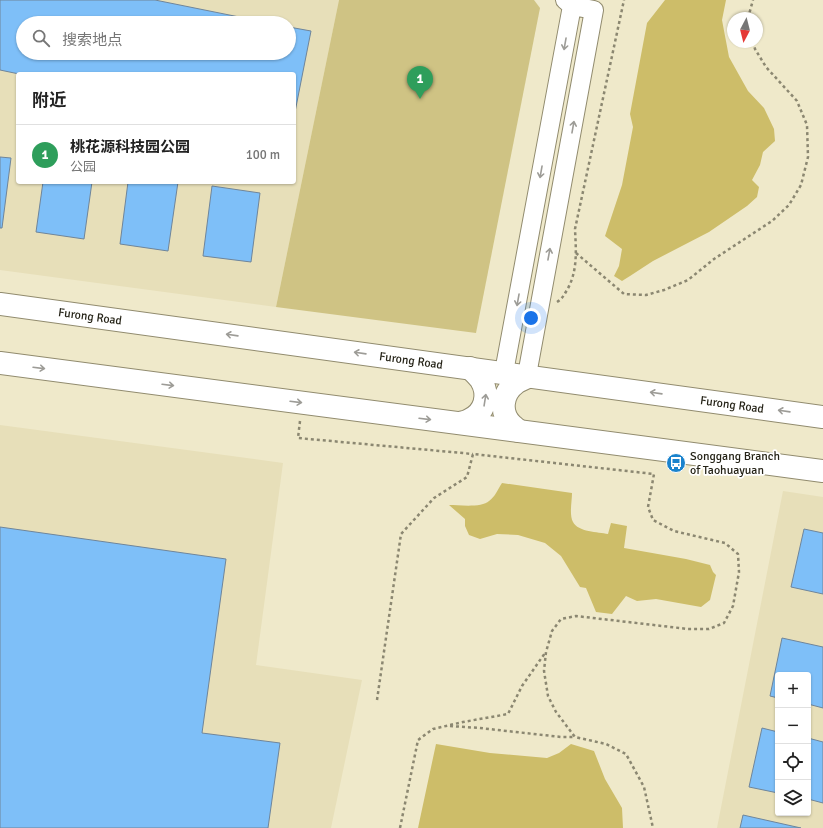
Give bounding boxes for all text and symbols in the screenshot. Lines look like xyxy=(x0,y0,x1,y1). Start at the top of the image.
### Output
north arrow xyxy=(727,12,763,48)
search box xyxy=(16,16,296,60)
icon: search xyxy=(30,27,52,49)
text: 搜索地点 xyxy=(62,31,122,49)
one-way arrow xyxy=(561,37,569,50)
pin: 1 xyxy=(407,66,433,99)
text: 附近 xyxy=(32,90,66,111)
one-way arrow xyxy=(569,120,577,133)
text: 桃花源科技园公园 xyxy=(70,138,190,156)
text: 1 xyxy=(41,147,49,163)
text: 100 m xyxy=(246,147,280,163)
text: 公园 xyxy=(70,159,96,175)
one-way arrow xyxy=(537,165,545,178)
one-way arrow xyxy=(546,248,554,261)
one-way arrow xyxy=(513,293,521,306)
street label: Furong Road xyxy=(57,305,123,328)
your location xyxy=(521,308,541,328)
one-way arrow xyxy=(226,331,239,339)
one-way arrow xyxy=(354,349,367,357)
street label: Furong Road xyxy=(378,349,444,372)
one-way arrow xyxy=(32,364,45,372)
one-way arrow xyxy=(161,381,174,389)
one-way arrow xyxy=(650,389,663,397)
street label: Furong Road xyxy=(699,393,765,416)
one-way arrow xyxy=(481,394,489,407)
one-way arrow xyxy=(290,398,303,406)
one-way arrow xyxy=(778,407,791,415)
one-way arrow xyxy=(418,415,431,423)
place label: Songgang Branch of Taohuayuan xyxy=(690,449,780,478)
bus stop icon: Songgang Branch of Taohuayuan xyxy=(665,452,687,474)
map controls xyxy=(775,672,811,816)
button: + xyxy=(775,672,811,708)
button: − xyxy=(775,708,811,744)
button: locate xyxy=(775,744,811,780)
button: layers xyxy=(775,780,811,816)

